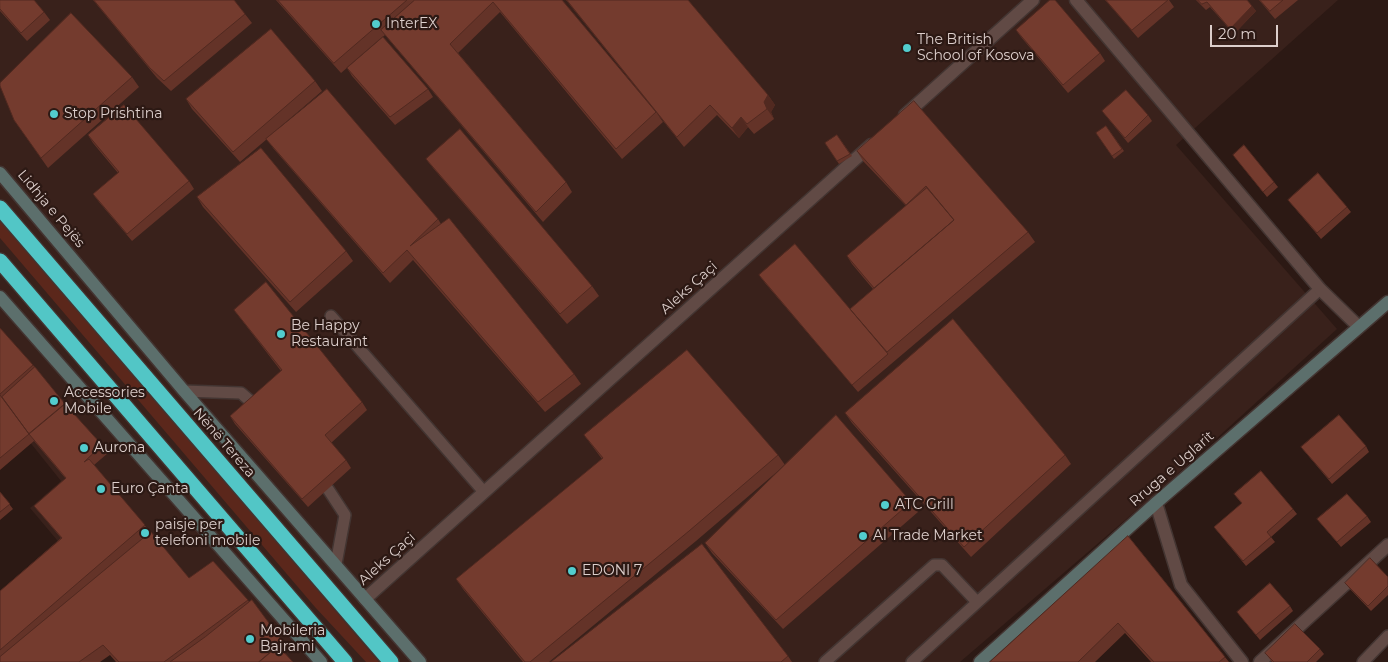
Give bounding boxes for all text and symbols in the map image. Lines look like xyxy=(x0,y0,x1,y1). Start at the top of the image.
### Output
scale bar xyxy=(1213,15,1280,47)
place label: InterEX xyxy=(386,16,437,32)
marker: InterEX xyxy=(370,18,382,30)
text: 20 m xyxy=(1218,24,1256,43)
place label: The British School of Kosova xyxy=(917,32,1034,64)
marker: The British School of Kosova xyxy=(901,42,913,54)
place label: Stop Prishtina xyxy=(64,106,162,122)
marker: Stop Prishtina xyxy=(48,108,60,120)
street label: Lidhja e Pejës xyxy=(14,167,88,251)
street label: Aleks Çaçi xyxy=(657,258,721,318)
place label: Be Happy Restaurant xyxy=(291,318,368,351)
marker: Be Happy Restaurant xyxy=(275,328,287,340)
place label: Accessories Mobile xyxy=(64,385,145,418)
marker: Accessories Mobile xyxy=(48,395,60,407)
street label: Nënë Tereza xyxy=(189,405,259,481)
street label: Rruga e Uglarit xyxy=(1126,428,1218,510)
place label: Aurona xyxy=(94,440,145,456)
marker: Aurona xyxy=(78,442,90,454)
place label: Euro Çanta xyxy=(111,481,189,497)
marker: Euro Çanta xyxy=(95,483,107,495)
place label: ATC Grill xyxy=(895,497,954,513)
marker: ATC Grill xyxy=(879,499,891,511)
place label: paisje per telefoni mobile xyxy=(155,517,261,550)
marker: paisje per telefoni mobile xyxy=(139,527,151,539)
place label: Al Trade Market xyxy=(873,528,983,544)
street label: Aleks Çaçi xyxy=(355,529,419,589)
marker: Al Trade Market xyxy=(857,530,869,542)
place label: EDONI 7 xyxy=(582,563,642,579)
marker: EDONI 7 xyxy=(566,565,578,577)
place label: Mobileria Bajrami xyxy=(260,623,325,656)
marker: Mobileria Bajrami xyxy=(244,633,256,645)

